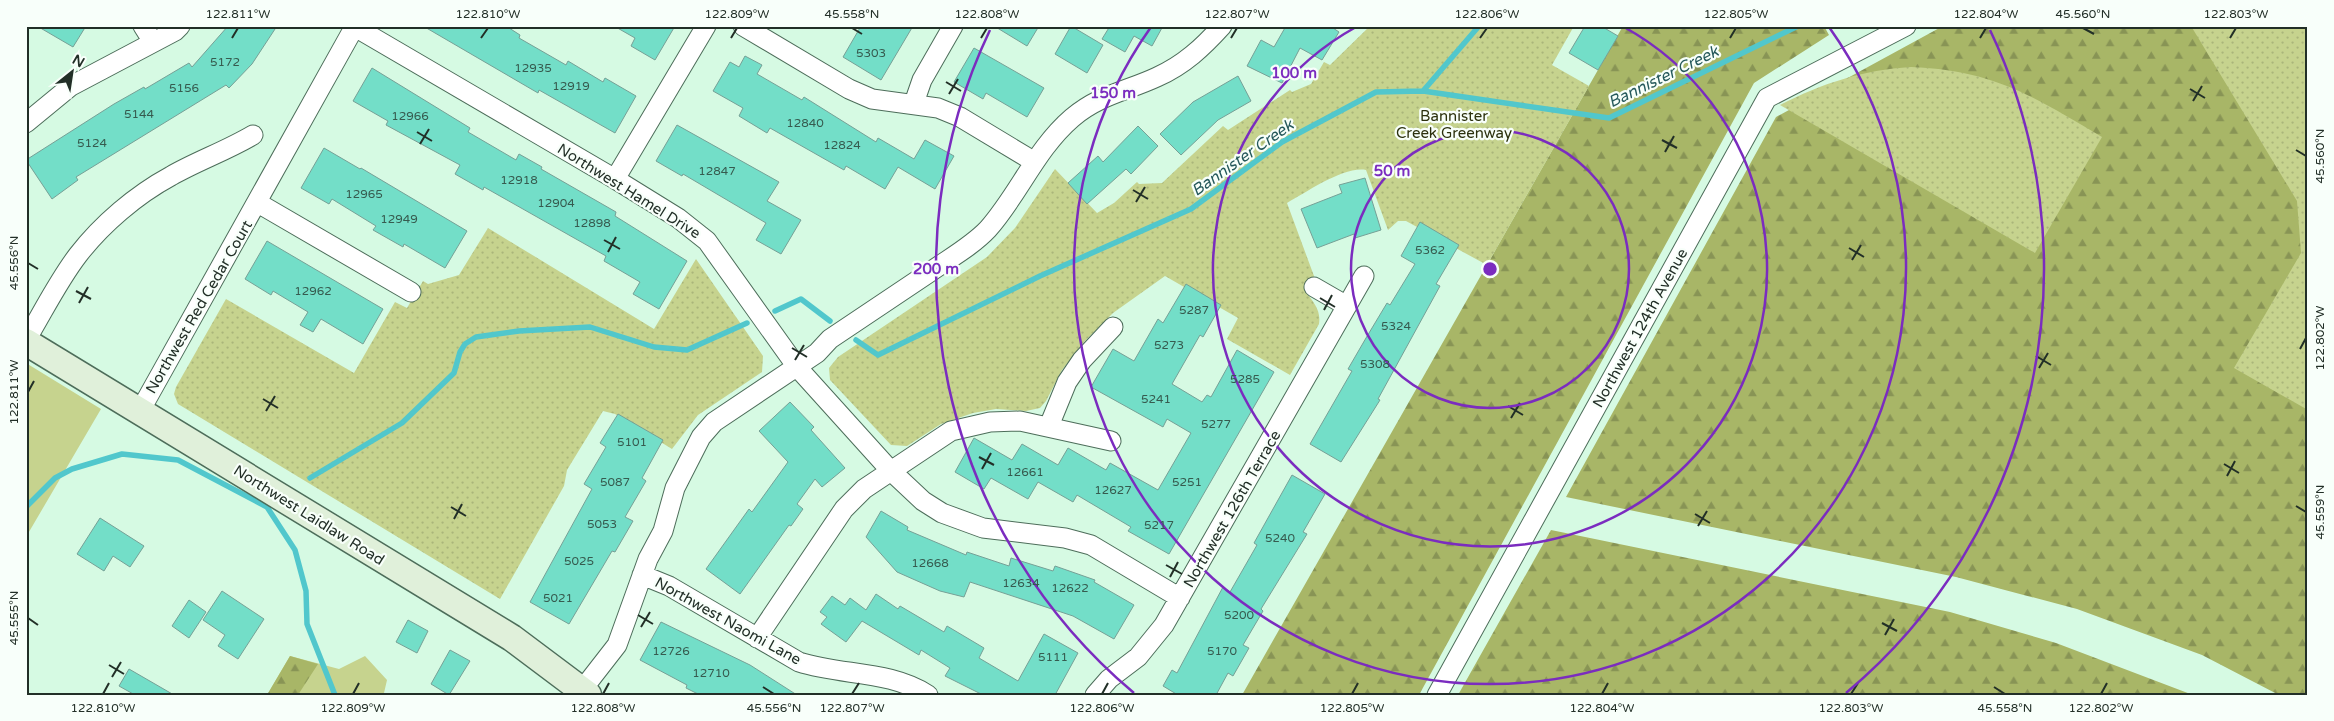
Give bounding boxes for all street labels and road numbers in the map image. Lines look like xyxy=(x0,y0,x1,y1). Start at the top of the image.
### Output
street label: Northwest Hamel Drive xyxy=(554,140,704,242)
street label: Northwest Red Cedar Court xyxy=(142,217,256,397)
street label: Northwest 124th Avenue xyxy=(1589,245,1691,411)
street label: Northwest 126th Terrace xyxy=(1180,427,1284,591)
street label: Northwest Laidlaw Road xyxy=(230,461,388,569)
street label: Northwest Naomi Lane xyxy=(652,573,804,669)

